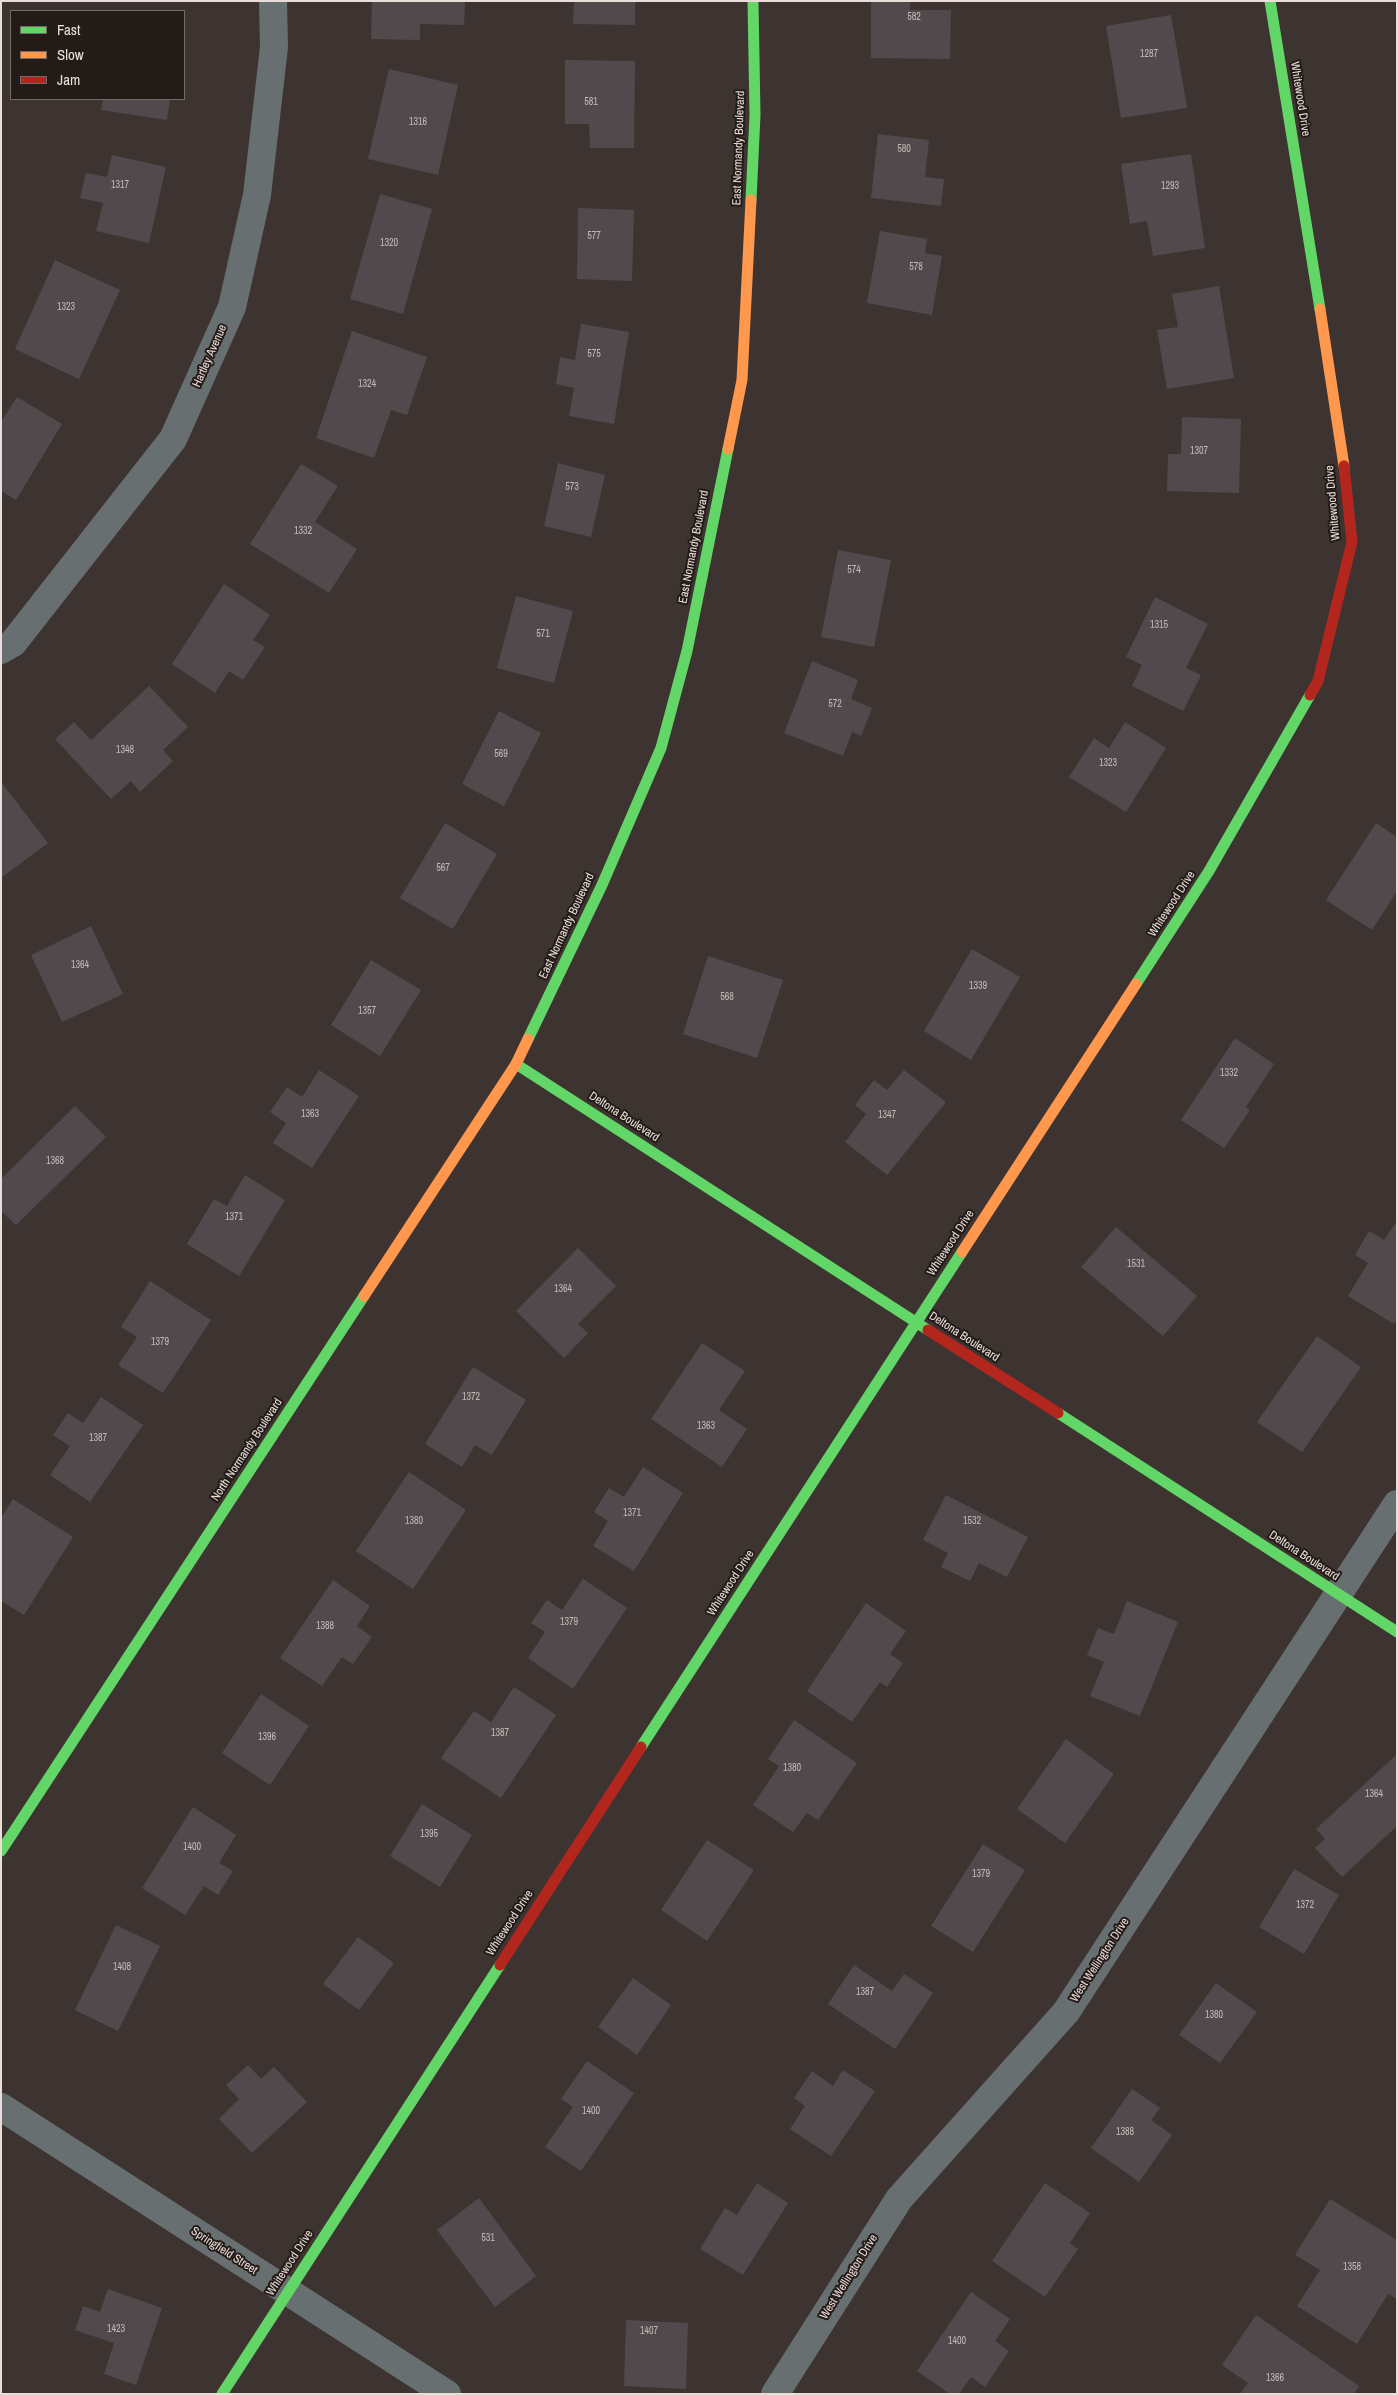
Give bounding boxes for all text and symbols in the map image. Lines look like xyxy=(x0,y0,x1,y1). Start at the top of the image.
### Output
legend xyxy=(10,10,185,100)
house number: 582 xyxy=(907,11,921,23)
text: Fast xyxy=(57,19,80,40)
text: Slow xyxy=(57,44,84,65)
house number: 1287 xyxy=(1140,48,1158,60)
street label: Whitewood Drive xyxy=(1287,61,1313,137)
text: Jam xyxy=(57,69,80,90)
street label: East Normandy Boulevard xyxy=(730,90,748,206)
house number: 581 xyxy=(584,96,598,108)
house number: 1316 xyxy=(409,116,427,128)
house number: 580 xyxy=(897,143,911,155)
house number: 1317 xyxy=(111,179,129,191)
house number: 1293 xyxy=(1161,180,1179,192)
house number: 577 xyxy=(587,230,601,242)
house number: 1320 xyxy=(380,237,398,249)
house number: 578 xyxy=(909,261,923,273)
house number: 1323 xyxy=(57,301,75,313)
street label: Hartley Avenue xyxy=(190,322,230,390)
house number: 575 xyxy=(587,348,601,360)
house number: 1324 xyxy=(358,378,376,390)
house number: 1307 xyxy=(1190,445,1208,457)
street label: Whitewood Drive xyxy=(1323,465,1343,541)
house number: 573 xyxy=(565,481,579,493)
street label: East Normandy Boulevard xyxy=(676,489,712,605)
house number: 1332 xyxy=(294,525,312,537)
house number: 574 xyxy=(847,564,861,576)
house number: 1315 xyxy=(1150,619,1168,631)
house number: 571 xyxy=(536,628,550,640)
house number: 572 xyxy=(828,698,842,710)
house number: 1348 xyxy=(116,744,134,756)
house number: 569 xyxy=(494,748,508,760)
house number: 1323 xyxy=(1099,757,1117,769)
house number: 567 xyxy=(436,862,450,874)
street label: Whitewood Drive xyxy=(1145,868,1199,940)
street label: East Normandy Boulevard xyxy=(536,871,598,981)
house number: 1364 xyxy=(71,959,89,971)
house number: 1339 xyxy=(969,980,987,992)
house number: 568 xyxy=(720,991,734,1003)
house number: 1357 xyxy=(358,1005,376,1017)
house number: 1332 xyxy=(1220,1067,1238,1079)
street label: Deltona Boulevard xyxy=(586,1089,662,1145)
house number: 1363 xyxy=(301,1108,319,1120)
house number: 1347 xyxy=(878,1109,896,1121)
house number: 1368 xyxy=(46,1155,64,1167)
street label: Whitewood Drive xyxy=(924,1207,978,1279)
house number: 1371 xyxy=(225,1211,243,1223)
house number: 1531 xyxy=(1127,1258,1145,1270)
house number: 1364 xyxy=(554,1283,572,1295)
street label: Deltona Boulevard xyxy=(926,1309,1002,1365)
house number: 1379 xyxy=(151,1336,169,1348)
house number: 1372 xyxy=(462,1391,480,1403)
street label: North Normandy Boulevard xyxy=(208,1396,286,1504)
house number: 1363 xyxy=(697,1420,715,1432)
house number: 1387 xyxy=(89,1432,107,1444)
house number: 1371 xyxy=(623,1507,641,1519)
house number: 1380 xyxy=(405,1515,423,1527)
house number: 1532 xyxy=(963,1515,981,1527)
street label: Deltona Boulevard xyxy=(1266,1528,1342,1584)
street label: Whitewood Drive xyxy=(704,1547,758,1619)
house number: 1379 xyxy=(560,1616,578,1628)
house number: 1388 xyxy=(316,1620,334,1632)
house number: 1387 xyxy=(491,1727,509,1739)
house number: 1396 xyxy=(258,1731,276,1743)
house number: 1380 xyxy=(783,1762,801,1774)
house number: 1364 xyxy=(1365,1788,1383,1800)
house number: 1395 xyxy=(420,1828,438,1840)
house number: 1400 xyxy=(183,1841,201,1853)
house number: 1379 xyxy=(972,1868,990,1880)
street label: Whitewood Drive xyxy=(483,1887,537,1959)
house number: 1372 xyxy=(1296,1899,1314,1911)
street label: West Wellington Drive xyxy=(1067,1915,1133,2005)
house number: 1408 xyxy=(113,1961,131,1973)
house number: 1387 xyxy=(856,1986,874,1998)
house number: 1380 xyxy=(1205,2009,1223,2021)
house number: 1400 xyxy=(582,2105,600,2117)
house number: 1388 xyxy=(1116,2126,1134,2138)
street label: Springfield Street xyxy=(188,2224,260,2278)
street label: Whitewood Drive xyxy=(263,2227,317,2299)
house number: 531 xyxy=(481,2232,495,2244)
street label: West Wellington Drive xyxy=(817,2232,881,2322)
house number: 1358 xyxy=(1343,2261,1361,2273)
house number: 1423 xyxy=(107,2323,125,2335)
house number: 1407 xyxy=(640,2325,658,2337)
house number: 1400 xyxy=(948,2335,966,2347)
house number: 1366 xyxy=(1266,2372,1284,2384)

